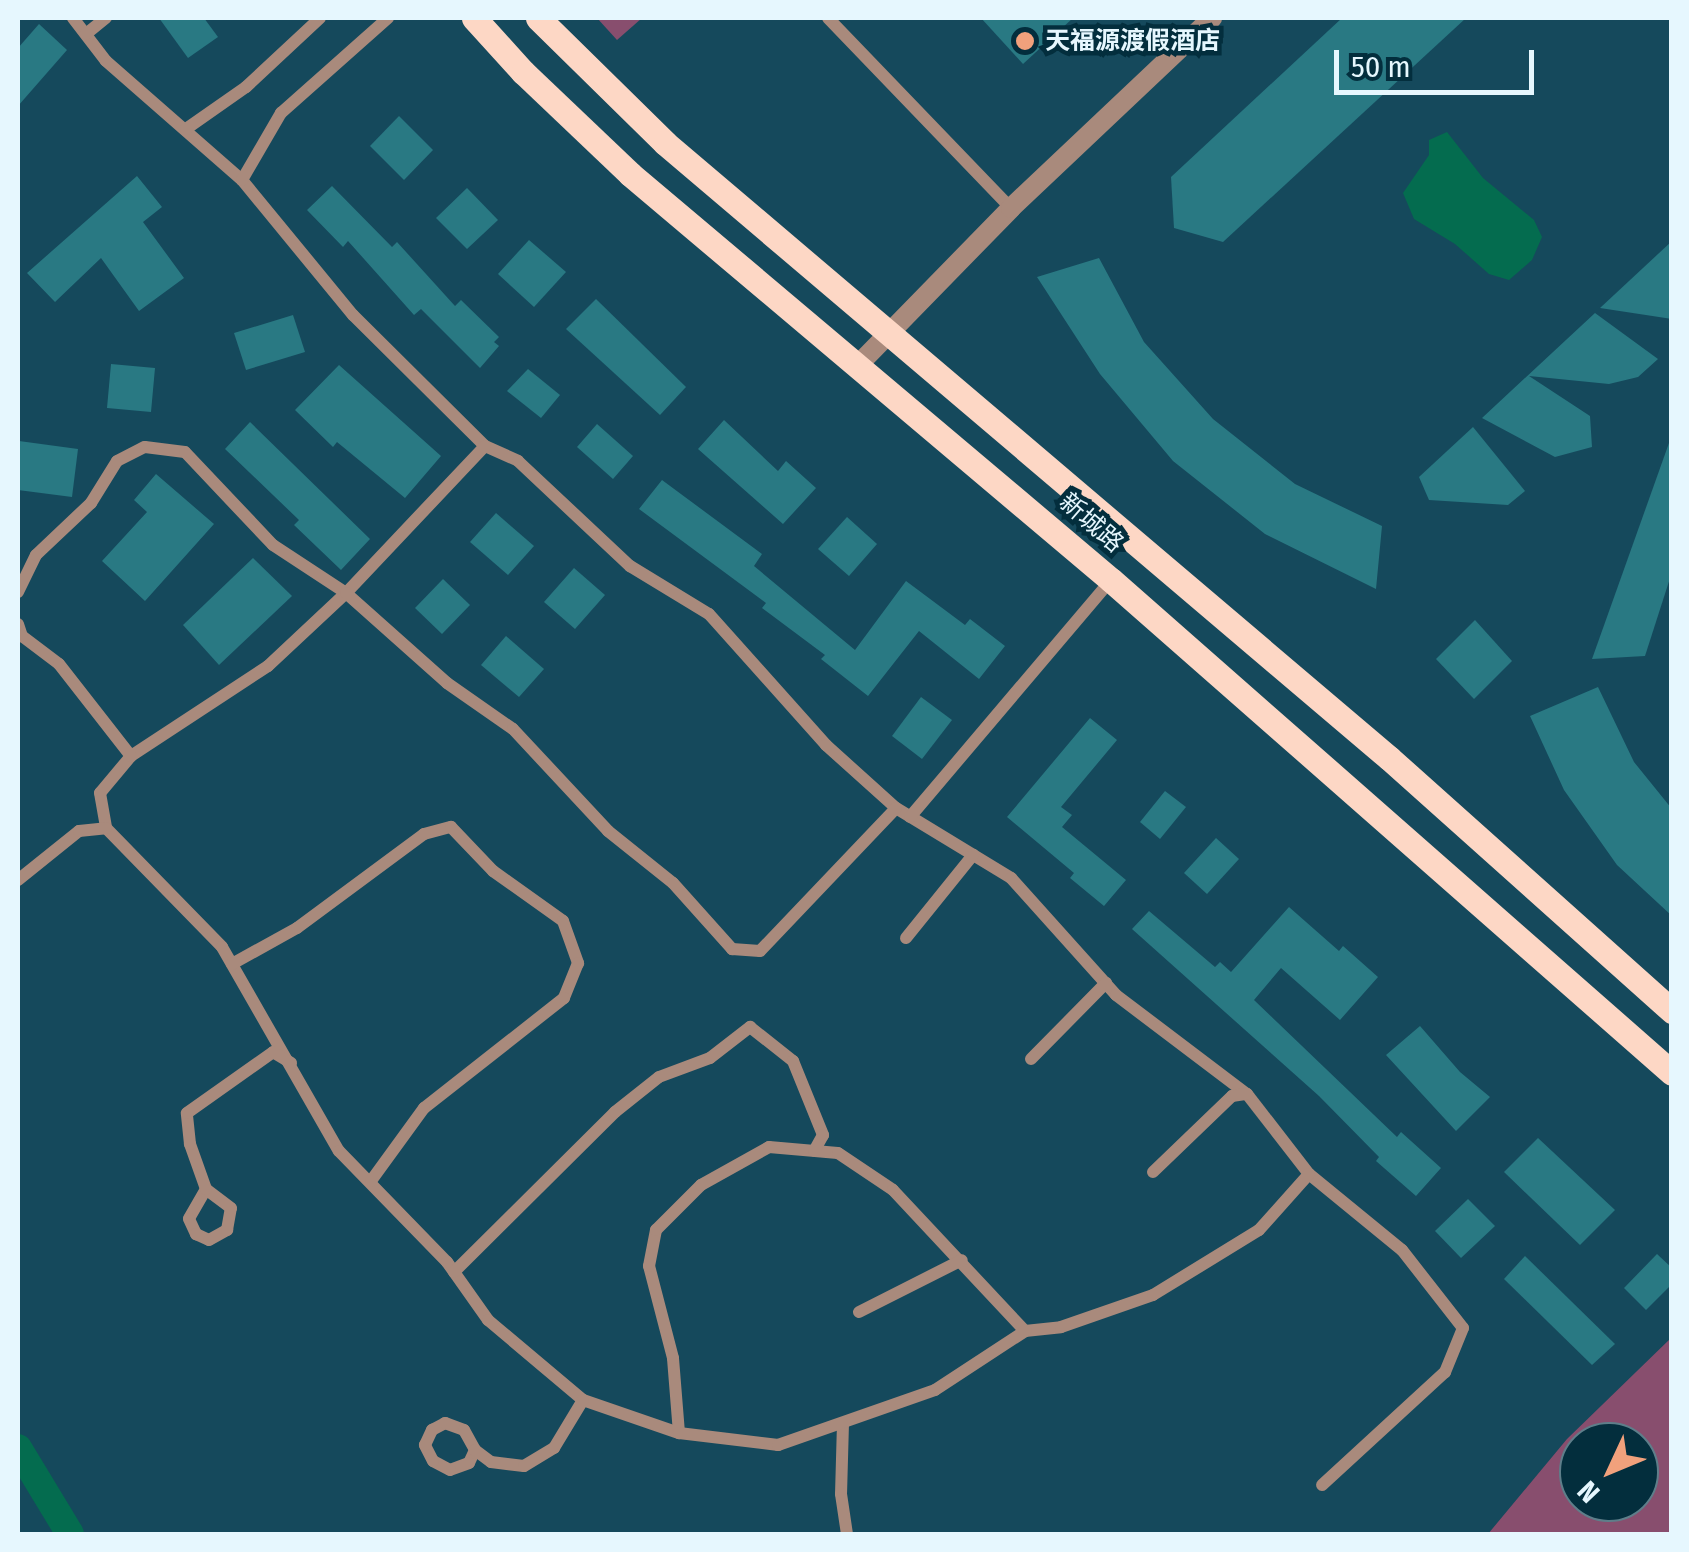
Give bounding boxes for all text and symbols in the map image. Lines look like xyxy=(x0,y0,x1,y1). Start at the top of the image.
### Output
place label: 天福源渡假酒店 xyxy=(1045,26,1220,56)
marker: 天福源渡假酒店 xyxy=(1014,30,1036,52)
scale bar xyxy=(1339,30,1539,92)
text: 50 m xyxy=(1351,49,1411,85)
street label: 新城路 xyxy=(1053,487,1129,559)
north arrow xyxy=(1559,1422,1659,1522)
text: N xyxy=(1571,1474,1606,1509)

